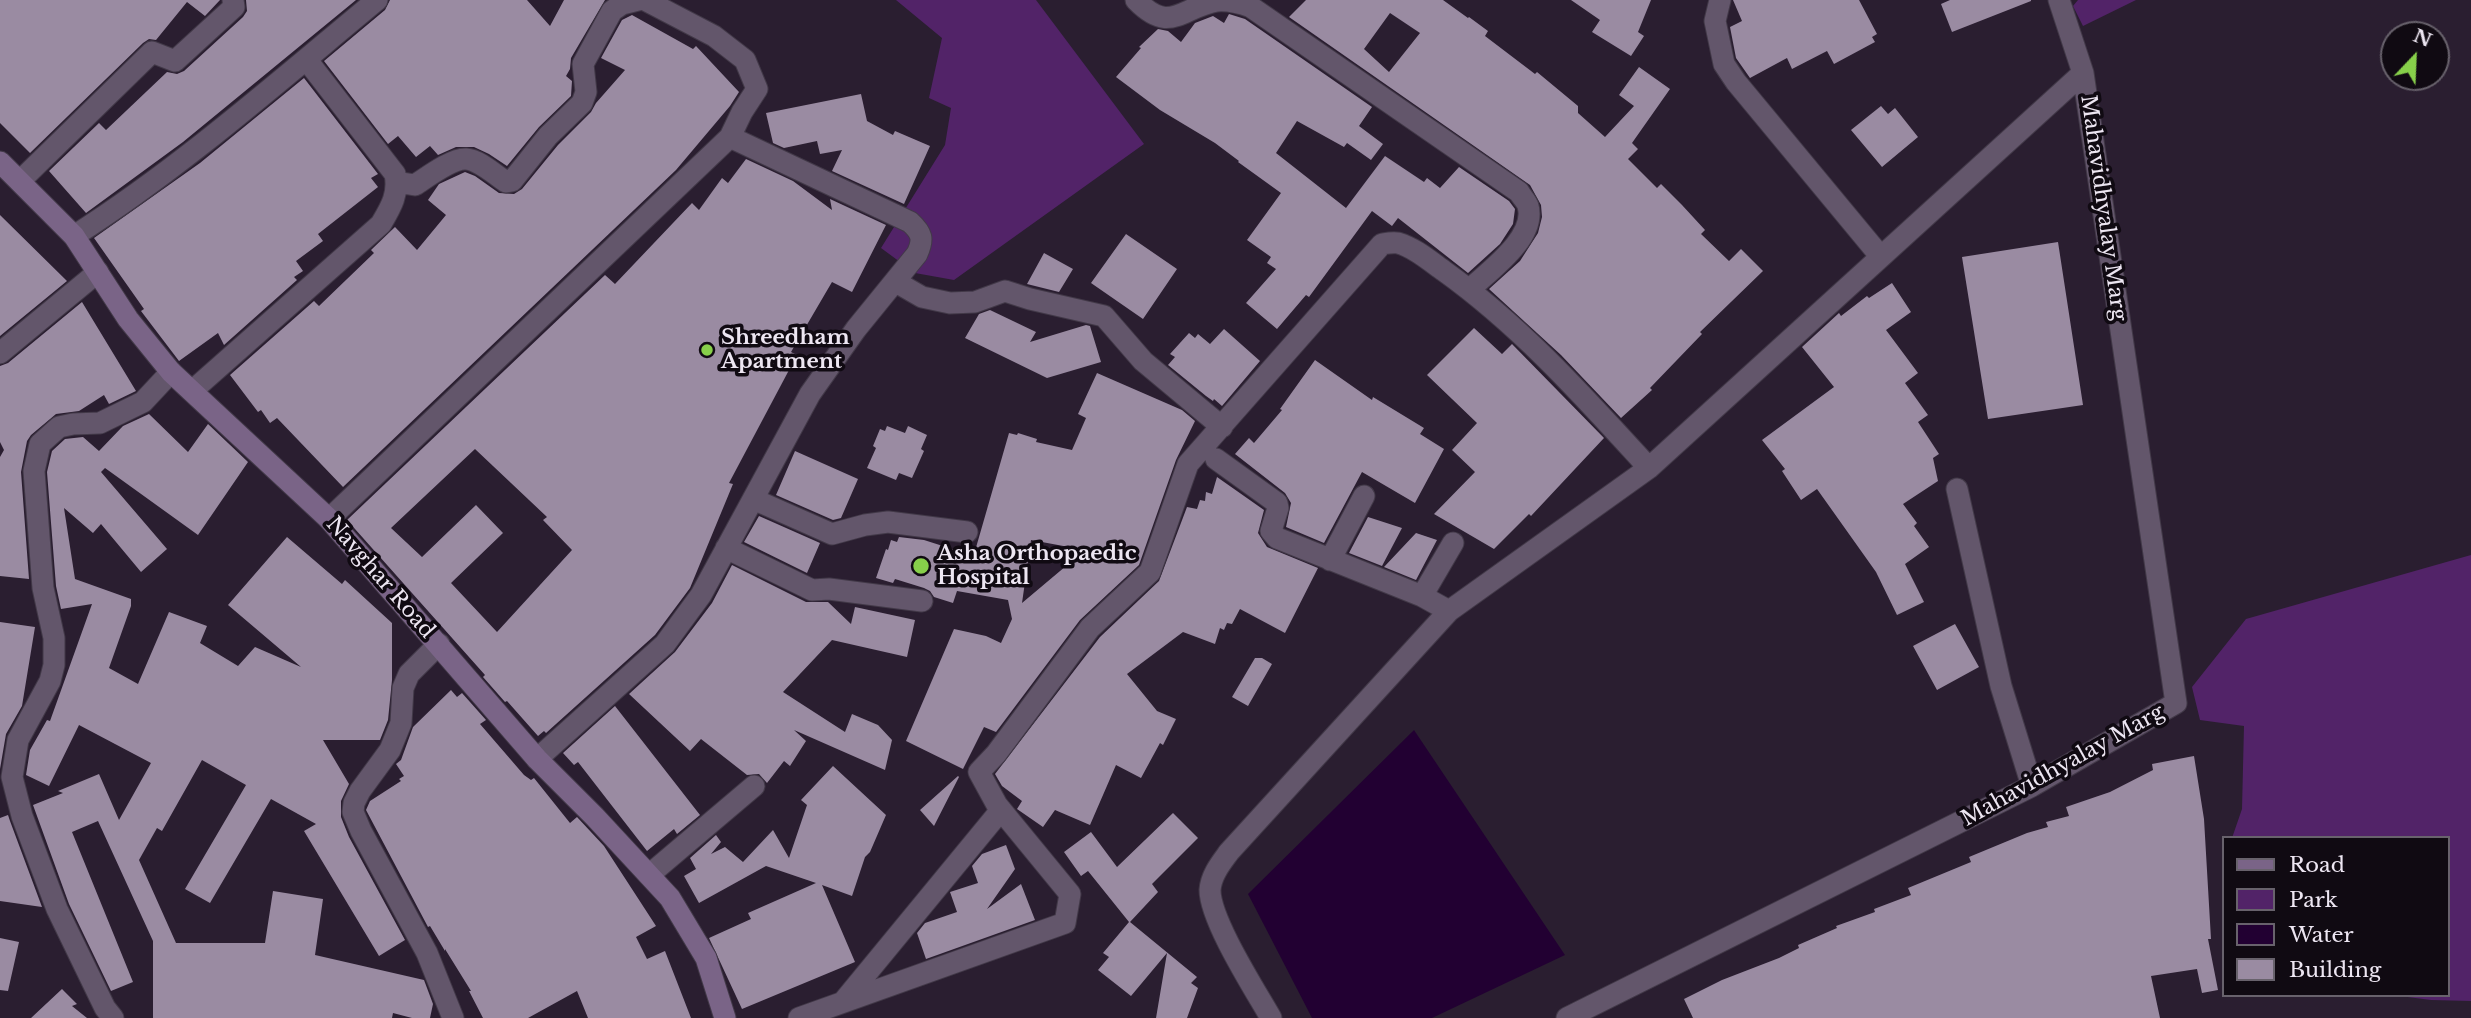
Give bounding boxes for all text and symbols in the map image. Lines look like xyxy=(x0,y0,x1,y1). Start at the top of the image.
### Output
north arrow xyxy=(2380,21,2450,91)
text: N xyxy=(2410,24,2435,52)
street label: Mahavidhyalay Marg xyxy=(2075,93,2131,323)
place label: Shreedham Apartment xyxy=(721,325,850,375)
marker: Shreedham Apartment xyxy=(699,342,715,358)
street label: Navghar Road xyxy=(320,512,440,644)
place label: Asha Orthopaedic Hospital xyxy=(937,541,1137,591)
marker: Asha Orthopaedic Hospital xyxy=(911,556,931,576)
street label: Mahavidhyalay Marg xyxy=(1957,700,2169,832)
legend xyxy=(2222,836,2450,997)
text: Road xyxy=(2289,852,2345,878)
text: Park xyxy=(2289,887,2338,913)
text: Water xyxy=(2289,922,2353,948)
text: Building xyxy=(2289,957,2381,983)

